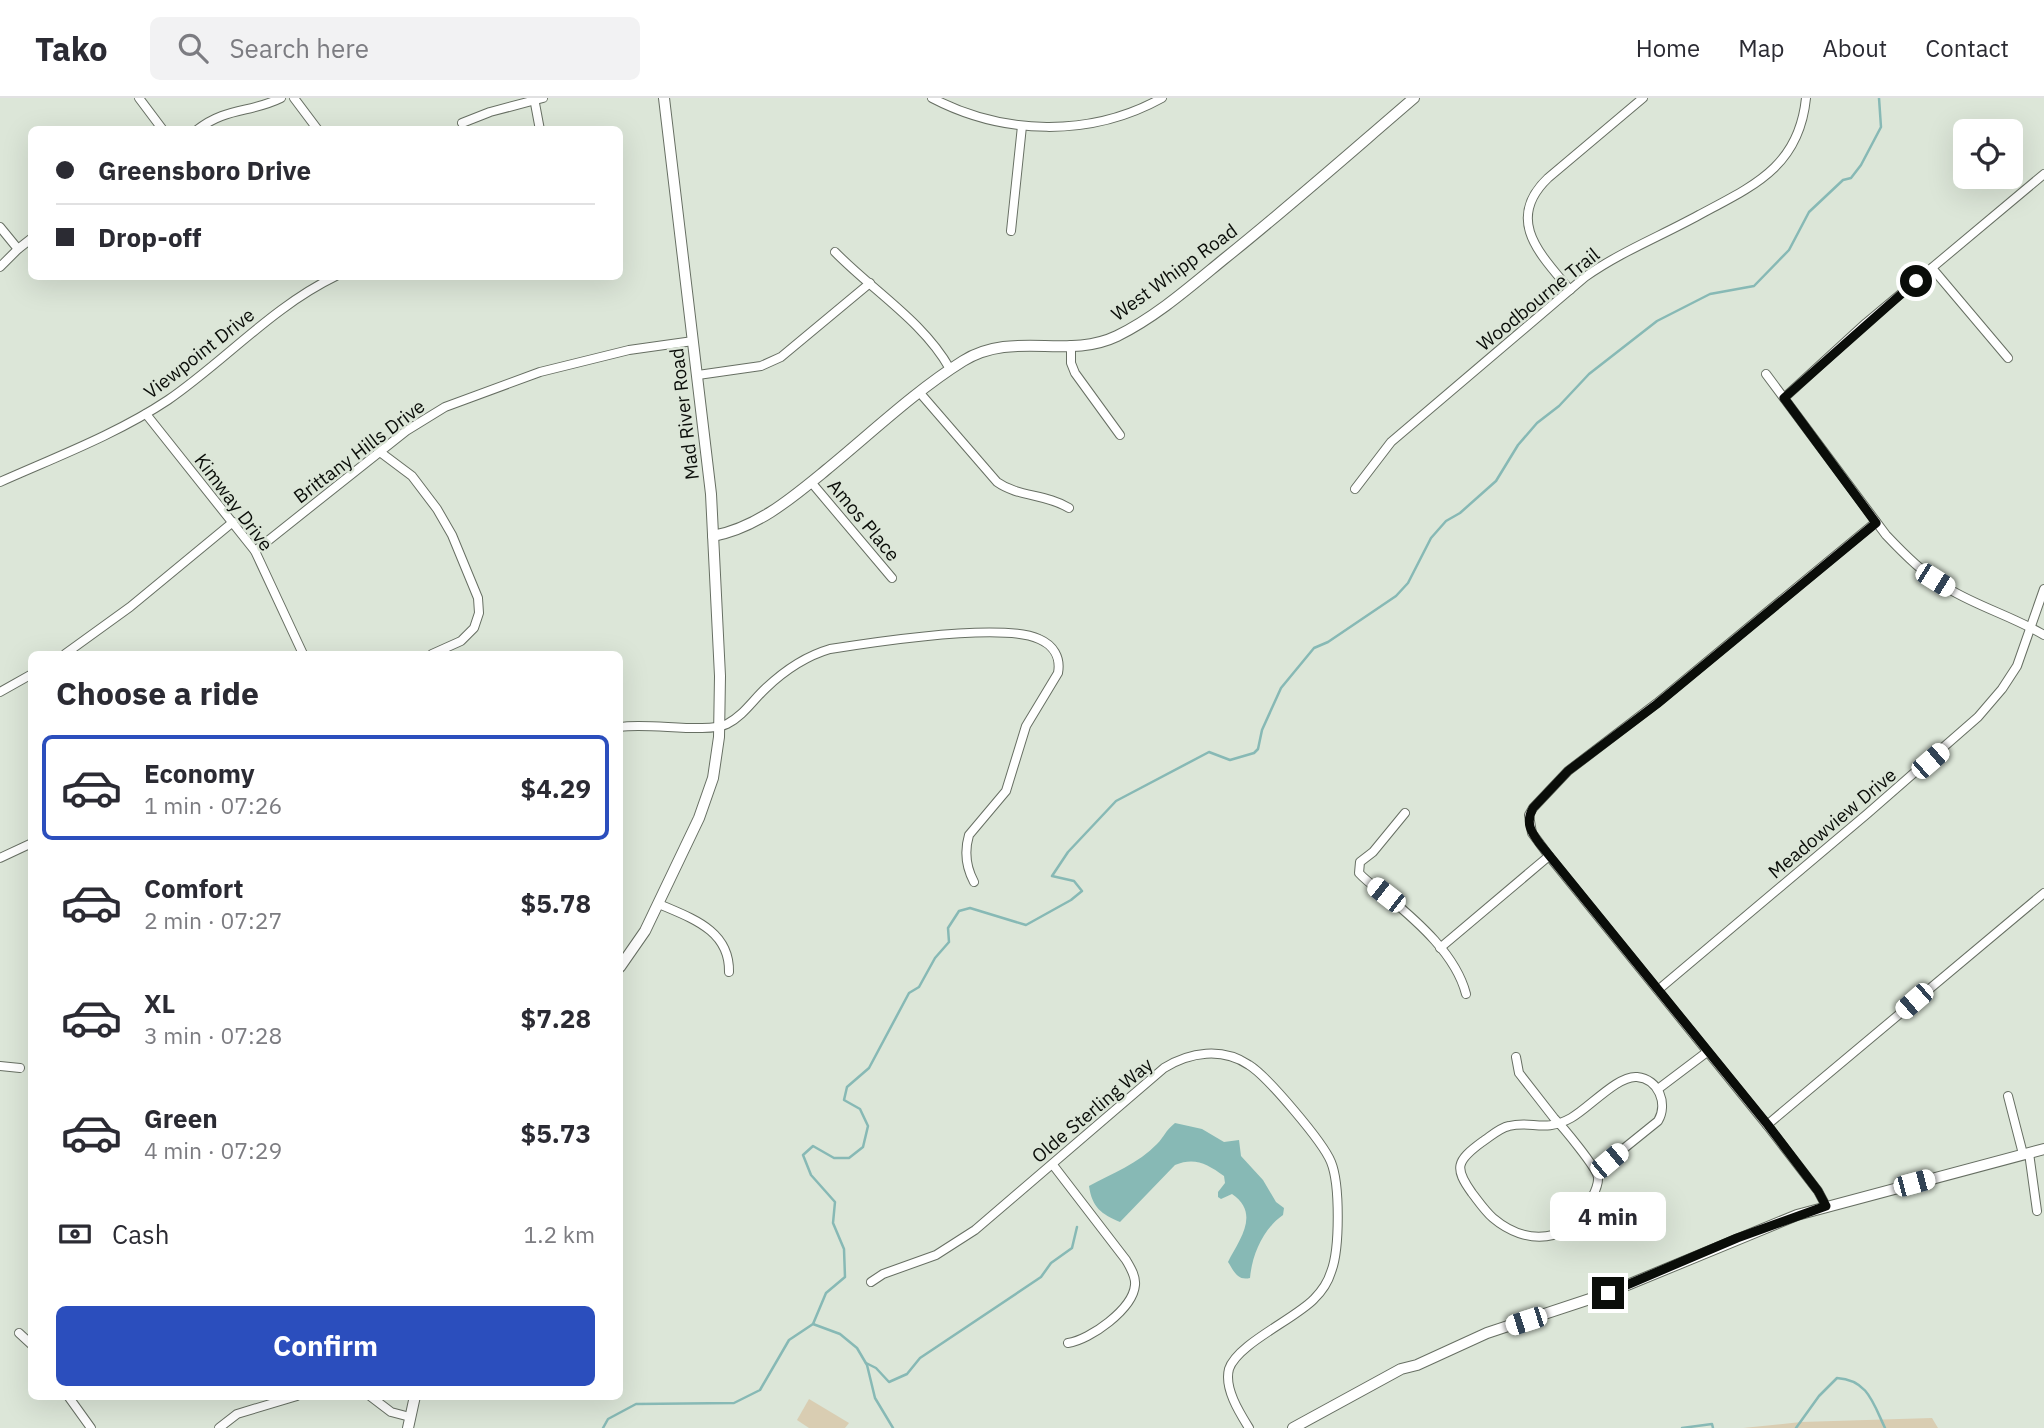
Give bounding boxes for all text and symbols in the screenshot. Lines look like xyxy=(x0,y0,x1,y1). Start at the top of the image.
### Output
search box xyxy=(150,17,640,80)
text: Tako xyxy=(35,27,108,70)
icon: search xyxy=(174,29,212,67)
text: Search here xyxy=(230,31,369,65)
text: Home xyxy=(1636,32,1700,64)
text: Map xyxy=(1738,32,1784,64)
text: About xyxy=(1822,32,1887,64)
text: Contact xyxy=(1925,32,2009,64)
map controls xyxy=(1953,119,2023,189)
button: locate xyxy=(1953,119,2023,189)
text: Greensboro Drive xyxy=(98,153,311,187)
street label: West Whipp Road xyxy=(1106,218,1242,326)
text: Drop-off xyxy=(98,220,201,254)
street label: Woodbourne Trail xyxy=(1472,242,1604,356)
route start xyxy=(1900,265,1932,297)
street label: Viewpoint Drive xyxy=(139,302,259,404)
street label: Mad River Road xyxy=(664,347,704,481)
street label: Brittany Hills Drive xyxy=(289,394,429,508)
street label: Kimway Drive xyxy=(190,449,278,555)
street label: Amos Place xyxy=(823,474,905,566)
car xyxy=(1912,560,1959,600)
text: Choose a ride xyxy=(56,672,259,714)
car xyxy=(1908,739,1953,783)
icon: car xyxy=(60,756,123,819)
text: Economy xyxy=(144,756,255,790)
street label: Meadowview Drive xyxy=(1763,762,1901,884)
text: $4.29 xyxy=(521,771,591,805)
text: 1 min · 07:26 xyxy=(144,790,282,820)
icon: car xyxy=(60,871,123,934)
text: Comfort xyxy=(144,871,243,905)
car xyxy=(1363,874,1410,916)
text: $5.78 xyxy=(521,886,591,920)
text: 2 min · 07:27 xyxy=(144,905,282,935)
car xyxy=(1892,979,1937,1023)
icon: car xyxy=(60,986,123,1049)
text: XL xyxy=(144,986,175,1020)
text: $7.28 xyxy=(521,1001,591,1035)
text: 3 min · 07:28 xyxy=(144,1020,282,1050)
street label: Olde Sterling Way xyxy=(1026,1052,1158,1168)
icon: car xyxy=(60,1101,123,1164)
text: Green xyxy=(144,1101,218,1135)
text: $5.73 xyxy=(521,1116,591,1150)
text: 4 min · 07:29 xyxy=(144,1135,282,1165)
car xyxy=(1587,1139,1632,1183)
car xyxy=(1891,1167,1938,1199)
callout: 4 min xyxy=(1550,1192,1666,1240)
text: 4 min xyxy=(1578,1201,1638,1231)
icon: cash xyxy=(56,1215,94,1253)
text: Cash xyxy=(112,1217,169,1251)
text: 1.2 km xyxy=(524,1219,595,1249)
route end xyxy=(1592,1277,1624,1309)
car xyxy=(1503,1305,1550,1337)
button: Confirm xyxy=(56,1306,595,1386)

